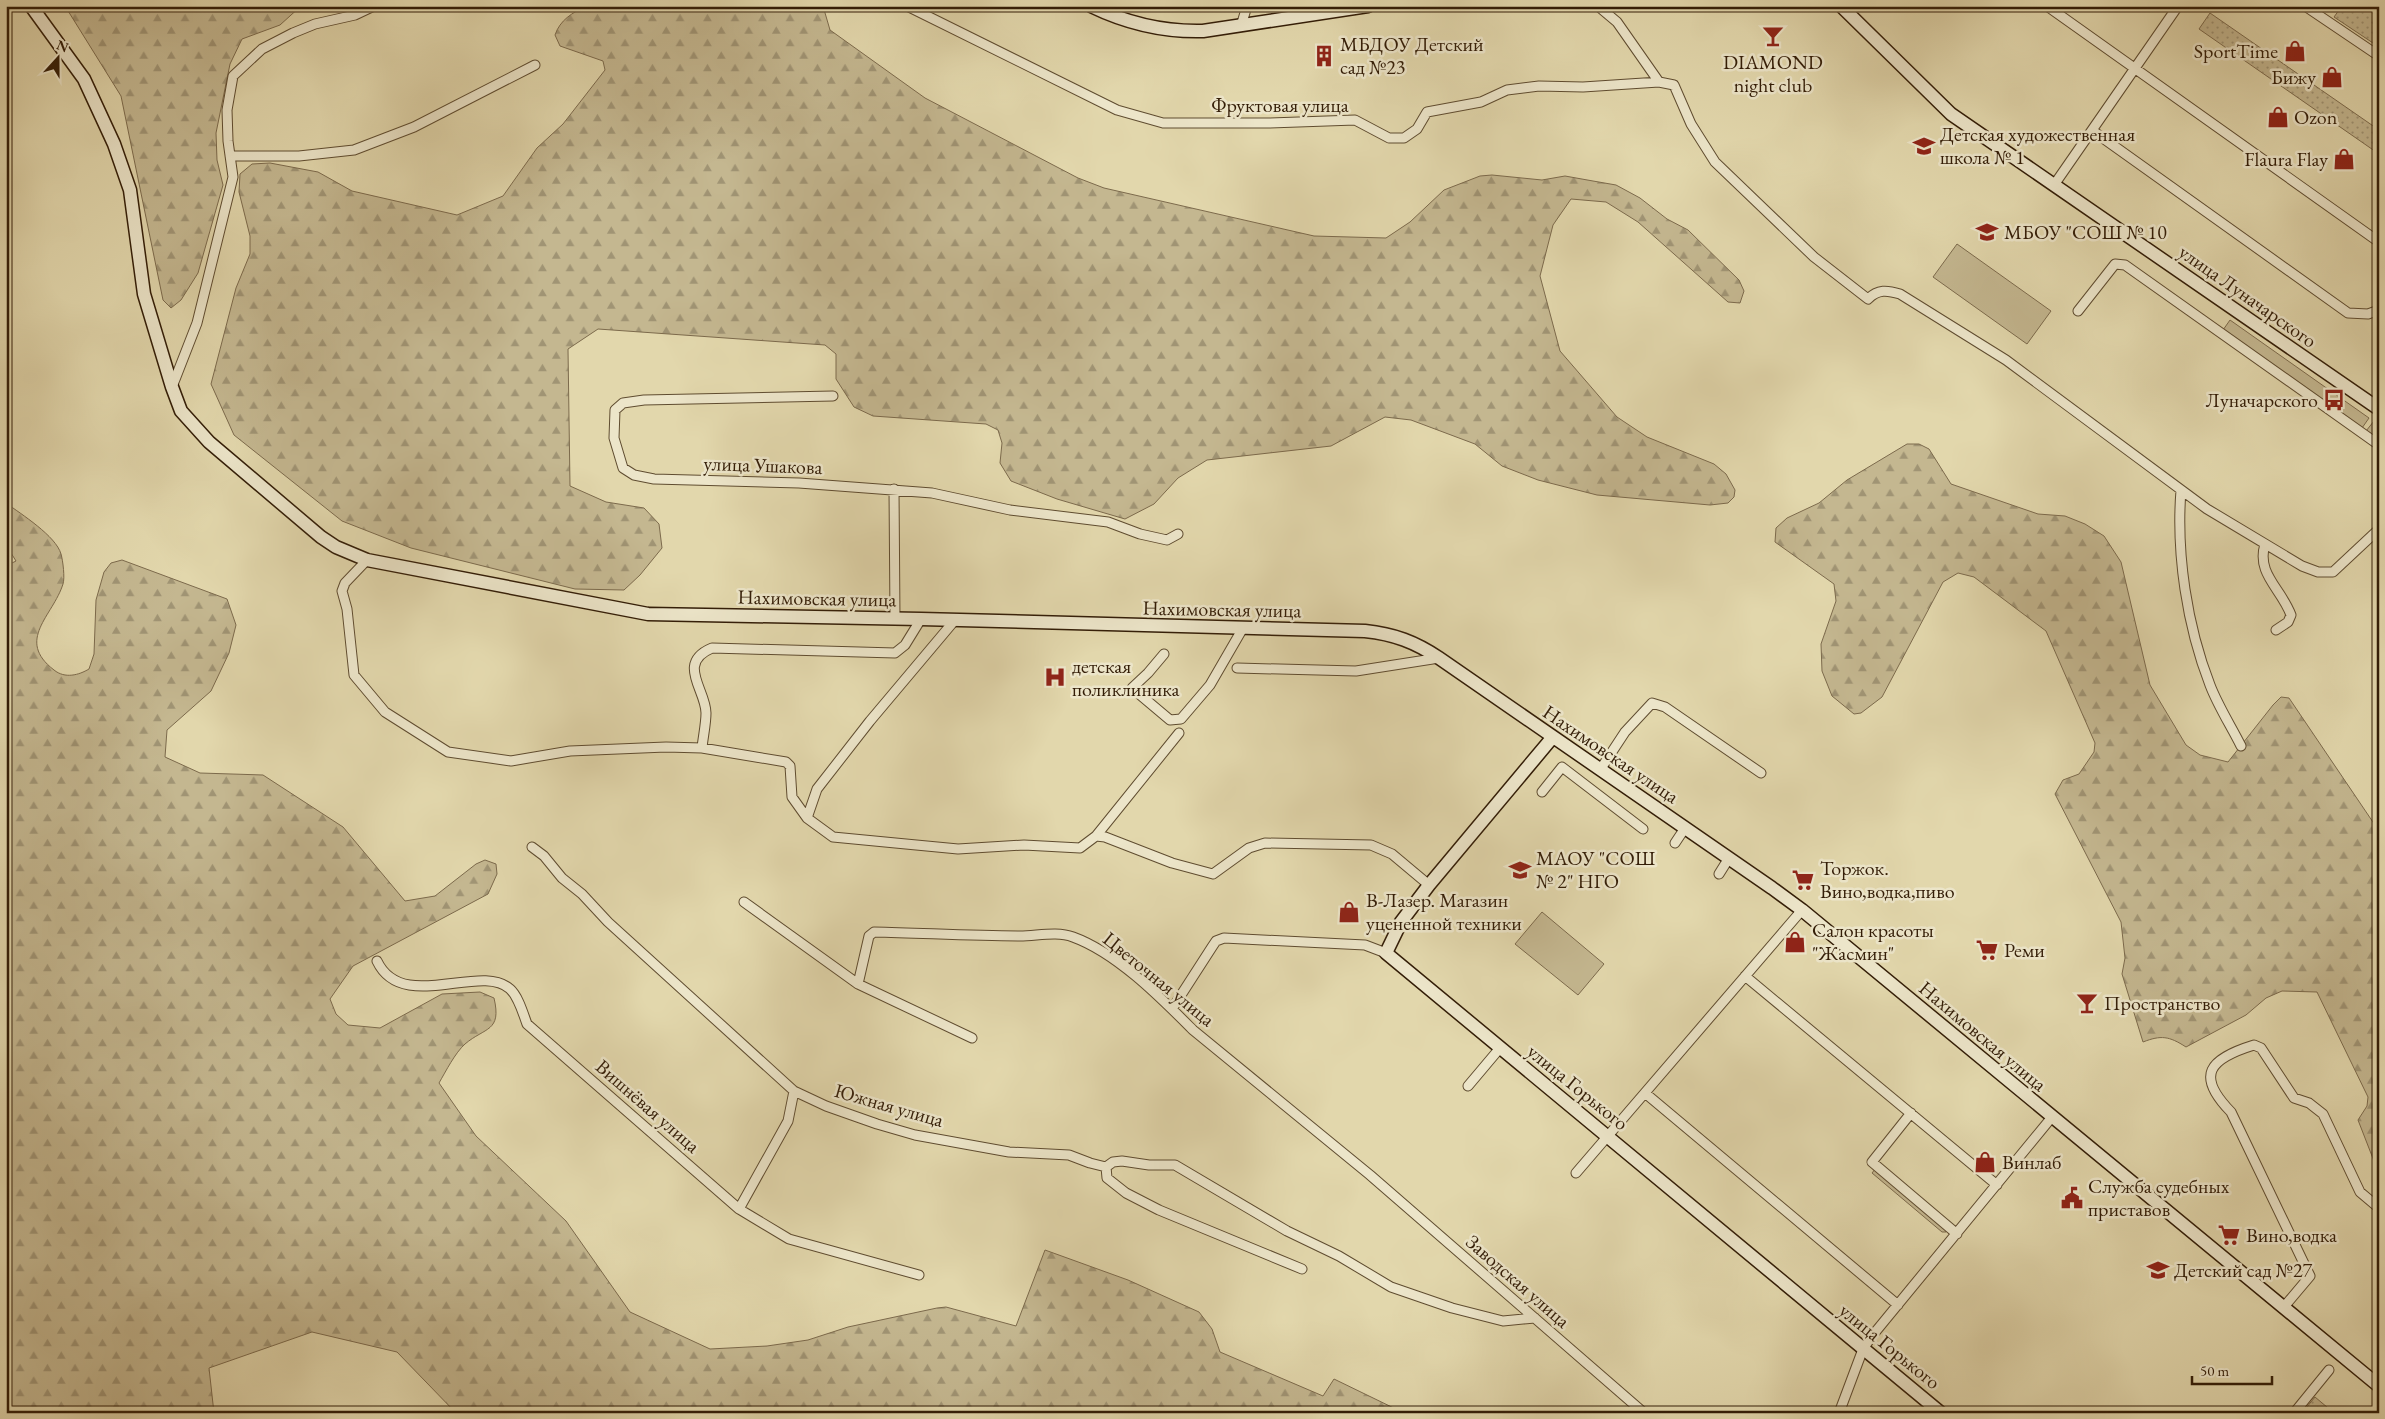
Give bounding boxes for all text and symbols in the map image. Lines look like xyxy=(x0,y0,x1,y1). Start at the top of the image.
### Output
bar icon: DIAMOND night club xyxy=(1760,23,1786,49)
place label: МБДОУ Детский сад №23 xyxy=(1340,31,1484,80)
north arrow xyxy=(32,32,82,82)
text: N xyxy=(54,35,72,57)
place label: SportTime xyxy=(2194,38,2278,64)
shop icon: SportTime xyxy=(2282,38,2308,64)
building icon: МБДОУ Детский сад №23 xyxy=(1311,43,1337,69)
place label: DIAMOND night club xyxy=(1723,49,1823,98)
place label: Бижу xyxy=(2271,64,2316,90)
shop icon: Бижу xyxy=(2319,64,2345,90)
street label: Фруктовая улица xyxy=(1211,92,1349,118)
shop icon: Ozon xyxy=(2265,104,2291,130)
place label: Ozon xyxy=(2294,104,2338,130)
place label: Детская художественная школа № 1 xyxy=(1940,121,2135,170)
school or university icon: Детская художественная школа № 1 xyxy=(1911,133,1937,159)
place label: Flaura Flay xyxy=(2244,146,2328,172)
shop icon: Flaura Flay xyxy=(2331,146,2357,172)
school or university icon: МБОУ "СОШ № 10 xyxy=(1974,219,2000,245)
place label: МБОУ "СОШ № 10 xyxy=(2004,219,2167,245)
street label: улица Луначарского xyxy=(2174,239,2322,353)
place label: Луначарского xyxy=(2206,387,2318,413)
bus stop icon: Луначарского xyxy=(2321,387,2347,413)
street label: улица Ушакова xyxy=(703,450,823,480)
street label: Нахимовская улица xyxy=(737,584,897,612)
street label: Нахимовская улица xyxy=(1142,595,1302,623)
place label: детская поликлиника xyxy=(1072,653,1180,702)
hospital icon: детская поликлиника xyxy=(1042,664,1068,690)
street label: Нахимовская улица xyxy=(1538,699,1684,809)
place label: МАОУ "СОШ № 2" НГО xyxy=(1536,845,1656,894)
place label: Торжок. Вино,водка,пиво xyxy=(1820,855,1955,904)
school or university icon: МАОУ "СОШ № 2" НГО xyxy=(1507,857,1533,883)
supermarket icon: Торжок. Вино,водка,пиво xyxy=(1790,867,1816,893)
place label: В-Лазер. Магазин уцененной техники xyxy=(1366,887,1522,936)
shop icon: В-Лазер. Магазин уцененной техники xyxy=(1336,899,1362,925)
place label: Салон красоты "Жасмин" xyxy=(1812,917,1934,966)
street label: Цветочная улица xyxy=(1098,926,1220,1032)
shop icon: Салон красоты "Жасмин" xyxy=(1782,929,1808,955)
supermarket icon: Реми xyxy=(1974,937,2000,963)
place label: Реми xyxy=(2004,937,2045,963)
street label: Нахимовская улица xyxy=(1914,975,2052,1097)
bar icon: Пространство xyxy=(2074,990,2100,1016)
place label: Пространство xyxy=(2104,990,2220,1016)
street label: улица Горького xyxy=(1522,1038,1634,1136)
street label: Вишнёвая улица xyxy=(590,1053,706,1159)
street label: Южная улица xyxy=(831,1077,947,1133)
shop icon: Винлаб xyxy=(1972,1149,1998,1175)
place label: Винлаб xyxy=(2002,1149,2061,1175)
place label: Служба судебных приставов xyxy=(2088,1173,2230,1222)
public building icon: Служба судебных приставов xyxy=(2059,1185,2085,1211)
supermarket icon: Вино,водка xyxy=(2216,1222,2242,1248)
place label: Вино,водка xyxy=(2246,1222,2337,1248)
street label: Заводская улица xyxy=(1460,1229,1576,1333)
school or university icon: Детский сад №27 xyxy=(2145,1257,2171,1283)
place label: Детский сад №27 xyxy=(2174,1257,2312,1283)
street label: улица Горького xyxy=(1834,1297,1946,1395)
scale bar xyxy=(2192,1354,2272,1386)
text: 50 m xyxy=(2200,1361,2229,1380)

